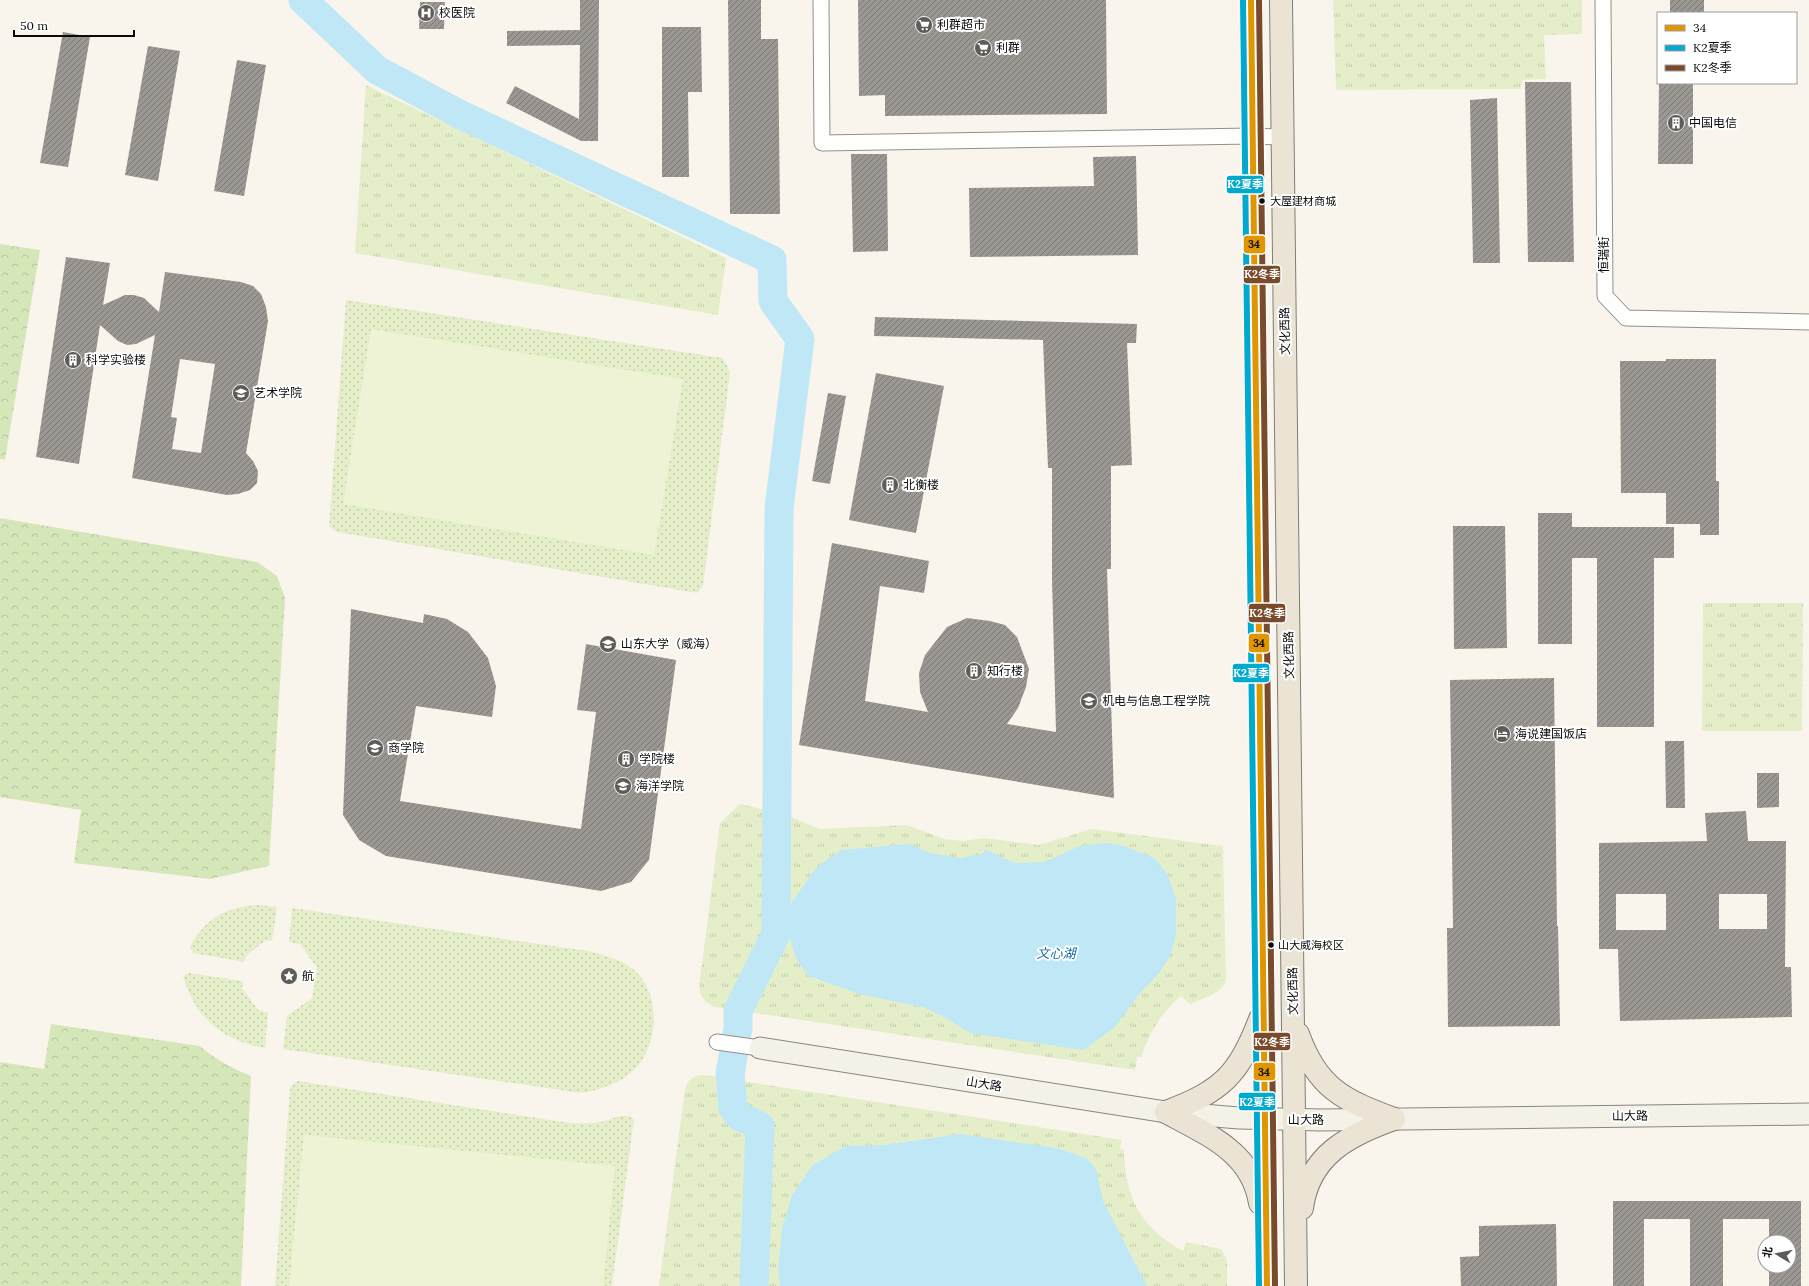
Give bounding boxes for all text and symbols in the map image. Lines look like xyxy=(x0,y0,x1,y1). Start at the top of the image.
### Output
hospital icon: 校医院 xyxy=(416,3,436,23)
place label: 校医院 xyxy=(439,5,475,20)
scale bar xyxy=(14,12,134,38)
legend xyxy=(1657,12,1797,84)
supermarket icon: 利群超市 xyxy=(914,15,934,35)
place label: 利群超市 xyxy=(937,17,985,32)
text: 50 m xyxy=(20,18,48,33)
text: 34 xyxy=(1693,20,1707,35)
supermarket icon: 利群 xyxy=(973,38,993,58)
place label: 利群 xyxy=(996,40,1020,55)
text: K2夏季 xyxy=(1693,40,1732,55)
text: K2冬季 xyxy=(1693,60,1732,75)
building icon: 中国电信 xyxy=(1666,113,1686,133)
place label: 中国电信 xyxy=(1689,115,1737,130)
line badge: K2夏季 xyxy=(1226,175,1264,194)
text: K2夏季 xyxy=(1227,177,1263,191)
place label: 大屋建材商城 xyxy=(1270,194,1336,208)
marker: 大屋建材商城 xyxy=(1257,196,1267,206)
line badge: 34 xyxy=(1243,235,1266,254)
text: 34 xyxy=(1248,237,1260,251)
street label: 恒瑞街 xyxy=(1596,237,1611,273)
line badge: K2冬季 xyxy=(1243,265,1281,284)
text: K2冬季 xyxy=(1244,267,1280,281)
street label: 文化西路 xyxy=(1277,307,1292,355)
building icon: 科学实验楼 xyxy=(63,350,83,370)
place label: 科学实验楼 xyxy=(86,352,146,367)
school or university icon: 艺术学院 xyxy=(231,383,251,403)
place label: 艺术学院 xyxy=(254,385,302,400)
building icon: 北衡楼 xyxy=(880,475,900,495)
place label: 北衡楼 xyxy=(903,477,939,492)
line badge: K2冬季 xyxy=(1248,603,1286,623)
text: K2冬季 xyxy=(1249,606,1285,620)
street label: 文化西路 xyxy=(1281,631,1296,679)
line badge: 34 xyxy=(1248,633,1270,653)
school or university icon: 山东大学（威海） xyxy=(598,634,618,654)
place label: 山东大学（威海） xyxy=(621,636,717,651)
text: 34 xyxy=(1253,636,1265,650)
building icon: 知行楼 xyxy=(964,661,984,681)
place label: 知行楼 xyxy=(987,663,1023,678)
line badge: K2夏季 xyxy=(1232,663,1270,683)
text: K2夏季 xyxy=(1233,666,1269,680)
school or university icon: 机电与信息工程学院 xyxy=(1079,691,1099,711)
place label: 机电与信息工程学院 xyxy=(1102,693,1210,708)
hotel icon: 海说建国饭店 xyxy=(1492,724,1512,744)
place label: 海说建国饭店 xyxy=(1515,726,1587,741)
school or university icon: 商学院 xyxy=(365,738,385,758)
place label: 商学院 xyxy=(388,740,424,755)
building icon: 学院楼 xyxy=(616,749,636,769)
place label: 学院楼 xyxy=(639,751,675,766)
school or university icon: 海洋学院 xyxy=(613,776,633,796)
place label: 海洋学院 xyxy=(636,778,684,793)
place label: 山大威海校区 xyxy=(1278,938,1344,952)
marker: 山大威海校区 xyxy=(1266,940,1276,950)
water label: 文心湖 xyxy=(1036,945,1077,962)
place icon: 航 xyxy=(279,966,299,986)
street label: 文化西路 xyxy=(1285,967,1300,1015)
place label: 航 xyxy=(302,968,314,983)
line badge: K2冬季 xyxy=(1253,1032,1291,1051)
text: K2冬季 xyxy=(1254,1035,1290,1049)
line badge: 34 xyxy=(1253,1062,1276,1081)
text: 34 xyxy=(1258,1065,1270,1079)
street label: 山大路 xyxy=(965,1073,1003,1094)
line badge: K2夏季 xyxy=(1238,1092,1276,1111)
text: K2夏季 xyxy=(1239,1095,1275,1109)
street label: 山大路 xyxy=(1612,1108,1648,1123)
street label: 山大路 xyxy=(1288,1112,1324,1127)
north arrow xyxy=(1757,1234,1797,1274)
text: 北 xyxy=(1759,1246,1775,1259)

